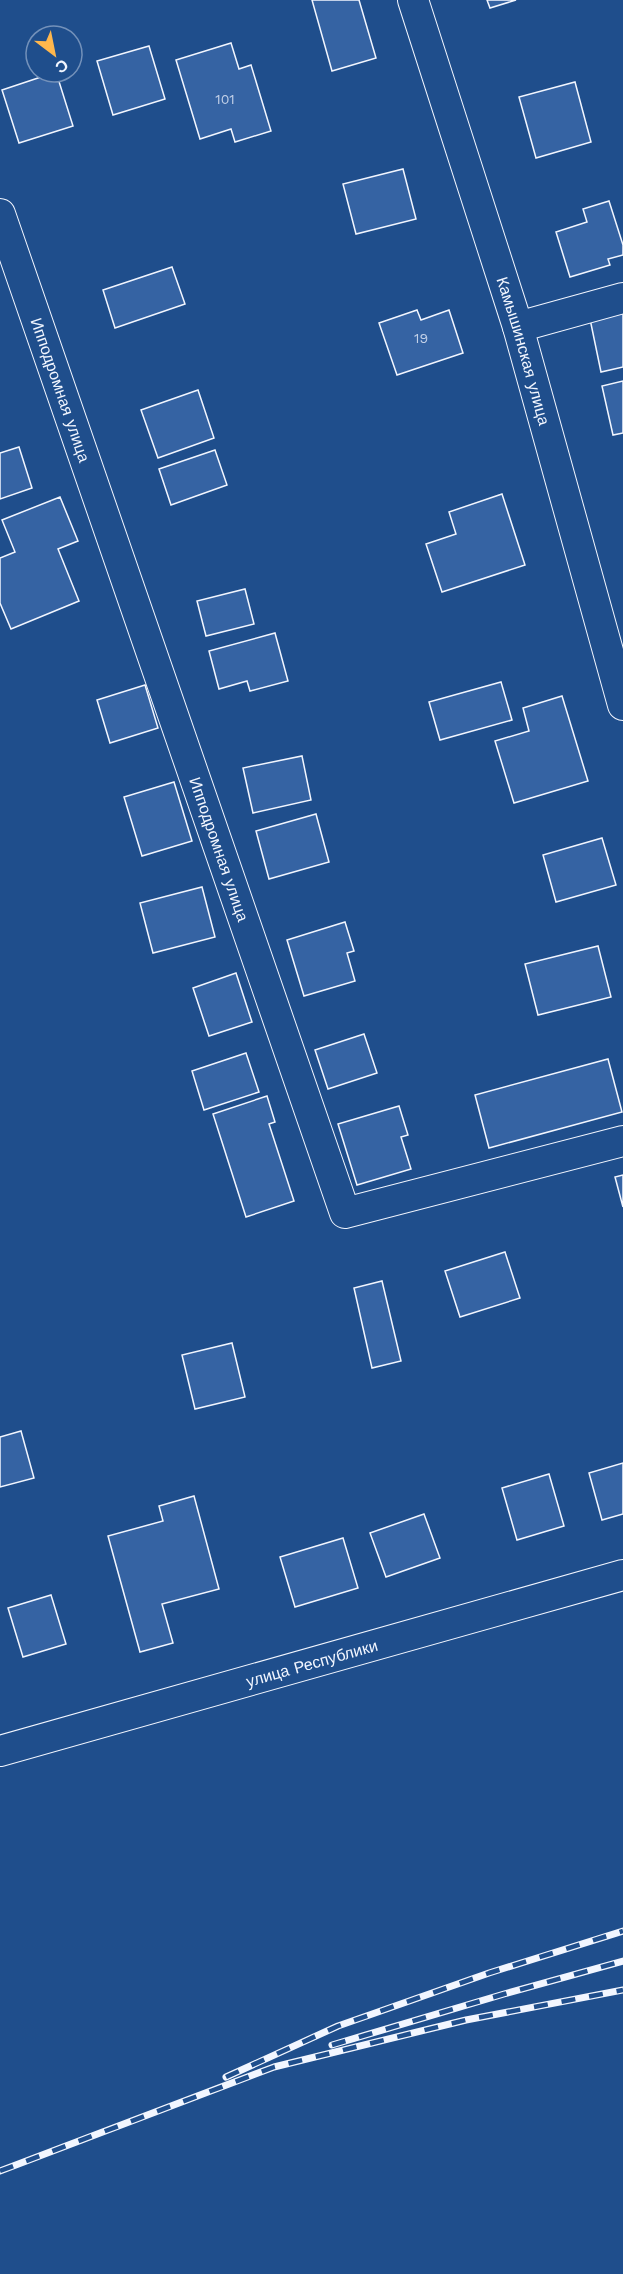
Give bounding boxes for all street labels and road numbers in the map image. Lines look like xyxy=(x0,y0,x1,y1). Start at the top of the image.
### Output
street label: Камышинская улица xyxy=(493,274,554,427)
street label: Ипподромная улица xyxy=(27,315,94,465)
street label: Ипподромная улица xyxy=(186,775,253,924)
street label: улица Республики xyxy=(244,1635,380,1691)

